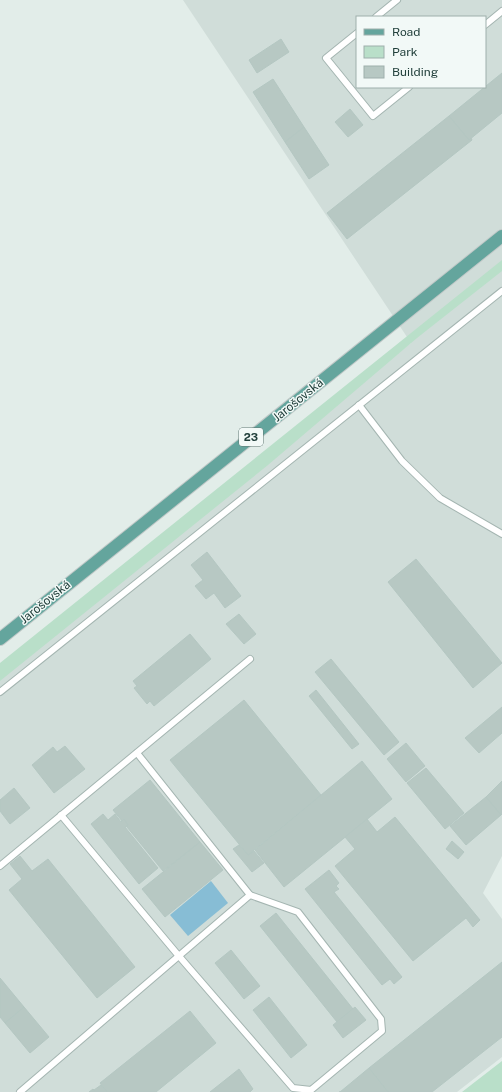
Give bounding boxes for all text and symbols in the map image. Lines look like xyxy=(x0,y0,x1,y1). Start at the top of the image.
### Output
legend xyxy=(356,16,486,88)
text: Road xyxy=(392,25,420,39)
text: Park xyxy=(392,45,418,59)
text: Building xyxy=(392,65,438,79)
street label: Jarošovská xyxy=(270,375,326,425)
road number: 23 xyxy=(239,428,263,446)
street label: Jarošovská xyxy=(17,577,73,627)

